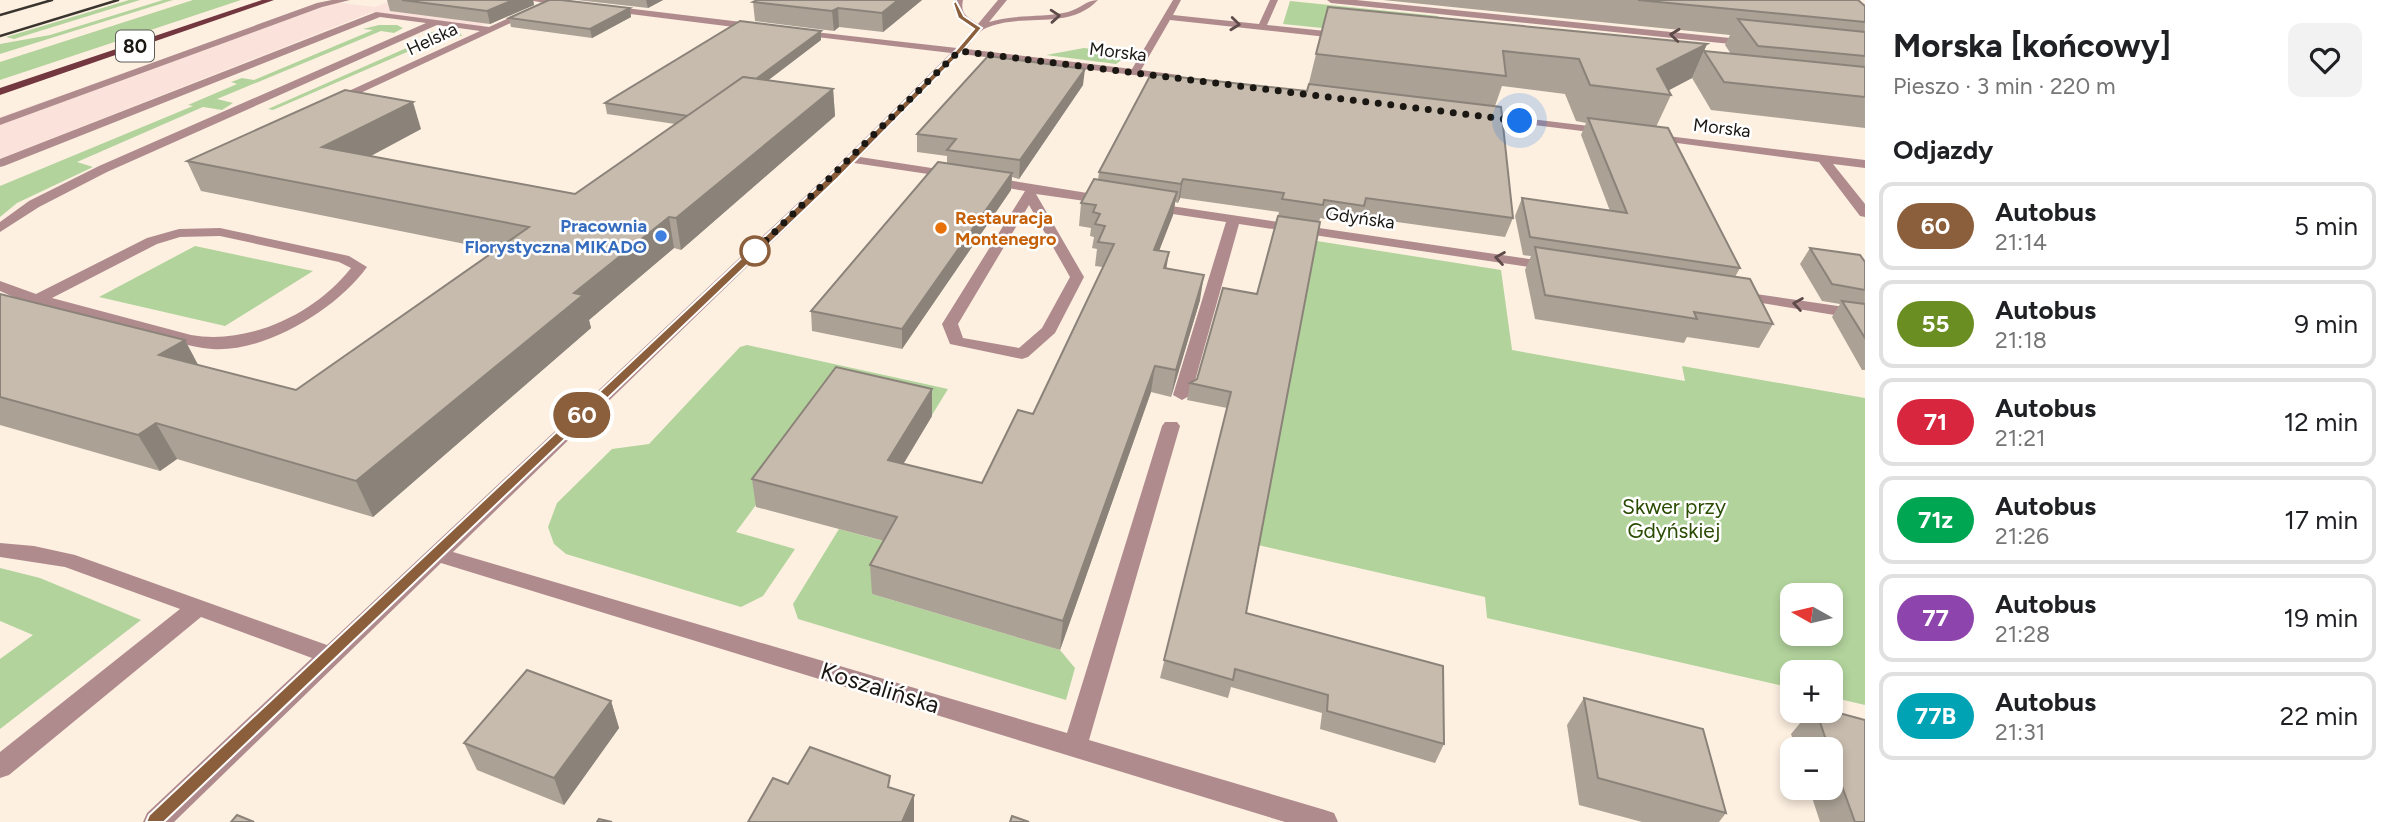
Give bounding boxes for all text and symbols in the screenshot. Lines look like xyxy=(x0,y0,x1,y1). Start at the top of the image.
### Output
one-way arrow xyxy=(1050,9,1061,24)
one-way arrow xyxy=(1230,16,1241,31)
street label: Helska xyxy=(403,18,461,60)
button: heart xyxy=(2288,23,2362,97)
text: Morska [końcowy] xyxy=(1893,26,2171,65)
one-way arrow xyxy=(1669,28,1680,43)
road number: 80 xyxy=(116,30,154,61)
street label: Morska xyxy=(1088,38,1148,66)
text: Pieszo · 3 min · 220 m xyxy=(1893,72,2116,100)
your location xyxy=(1502,103,1537,138)
street label: Morska xyxy=(1692,114,1752,142)
text: Odjazdy xyxy=(1893,134,1993,166)
text: Autobus xyxy=(1995,196,2096,228)
street label: Gdyńska xyxy=(1324,202,1396,234)
place label: Restauracja Montenegro xyxy=(955,207,1056,250)
text: 5 min xyxy=(2294,210,2358,242)
text: 60 xyxy=(1921,211,1950,240)
place label: Pracownia Florystyczna MIKADO xyxy=(464,215,647,258)
marker: Restauracja Montenegro xyxy=(933,220,949,236)
marker: Pracownia Florystyczna MIKADO xyxy=(653,228,669,244)
text: 21:14 xyxy=(1995,228,2047,256)
unlabelled marker xyxy=(740,236,770,266)
one-way arrow xyxy=(1494,251,1506,266)
text: Autobus xyxy=(1995,294,2096,326)
one-way arrow xyxy=(1792,297,1803,312)
text: 9 min xyxy=(2294,308,2358,340)
text: 55 xyxy=(1922,309,1949,338)
text: 21:18 xyxy=(1995,326,2047,354)
line badge: 60 xyxy=(550,392,614,438)
text: Autobus xyxy=(1995,392,2096,424)
text: 60 xyxy=(567,400,597,429)
text: 12 min xyxy=(2284,406,2358,438)
text: 71 xyxy=(1924,407,1947,436)
text: 21:21 xyxy=(1995,424,2046,452)
text: Autobus xyxy=(1995,490,2096,522)
park label: Skwer przy Gdyńskiej xyxy=(1622,494,1726,543)
text: 17 min xyxy=(2284,504,2358,536)
text: 71z xyxy=(1918,505,1953,534)
text: 21:26 xyxy=(1995,522,2049,550)
north arrow xyxy=(1780,583,1843,646)
map controls xyxy=(1780,583,1843,800)
text: Autobus xyxy=(1995,588,2096,620)
text: 19 min xyxy=(2283,602,2358,634)
text: 77 xyxy=(1922,603,1949,632)
text: 21:28 xyxy=(1995,620,2050,648)
street label: Koszalińska xyxy=(817,656,943,719)
button: + xyxy=(1780,660,1843,723)
text: Autobus xyxy=(1995,686,2096,718)
text: 22 min xyxy=(2280,700,2358,732)
text: 77B xyxy=(1915,701,1956,730)
text: 21:31 xyxy=(1995,718,2045,746)
button: − xyxy=(1780,737,1843,800)

